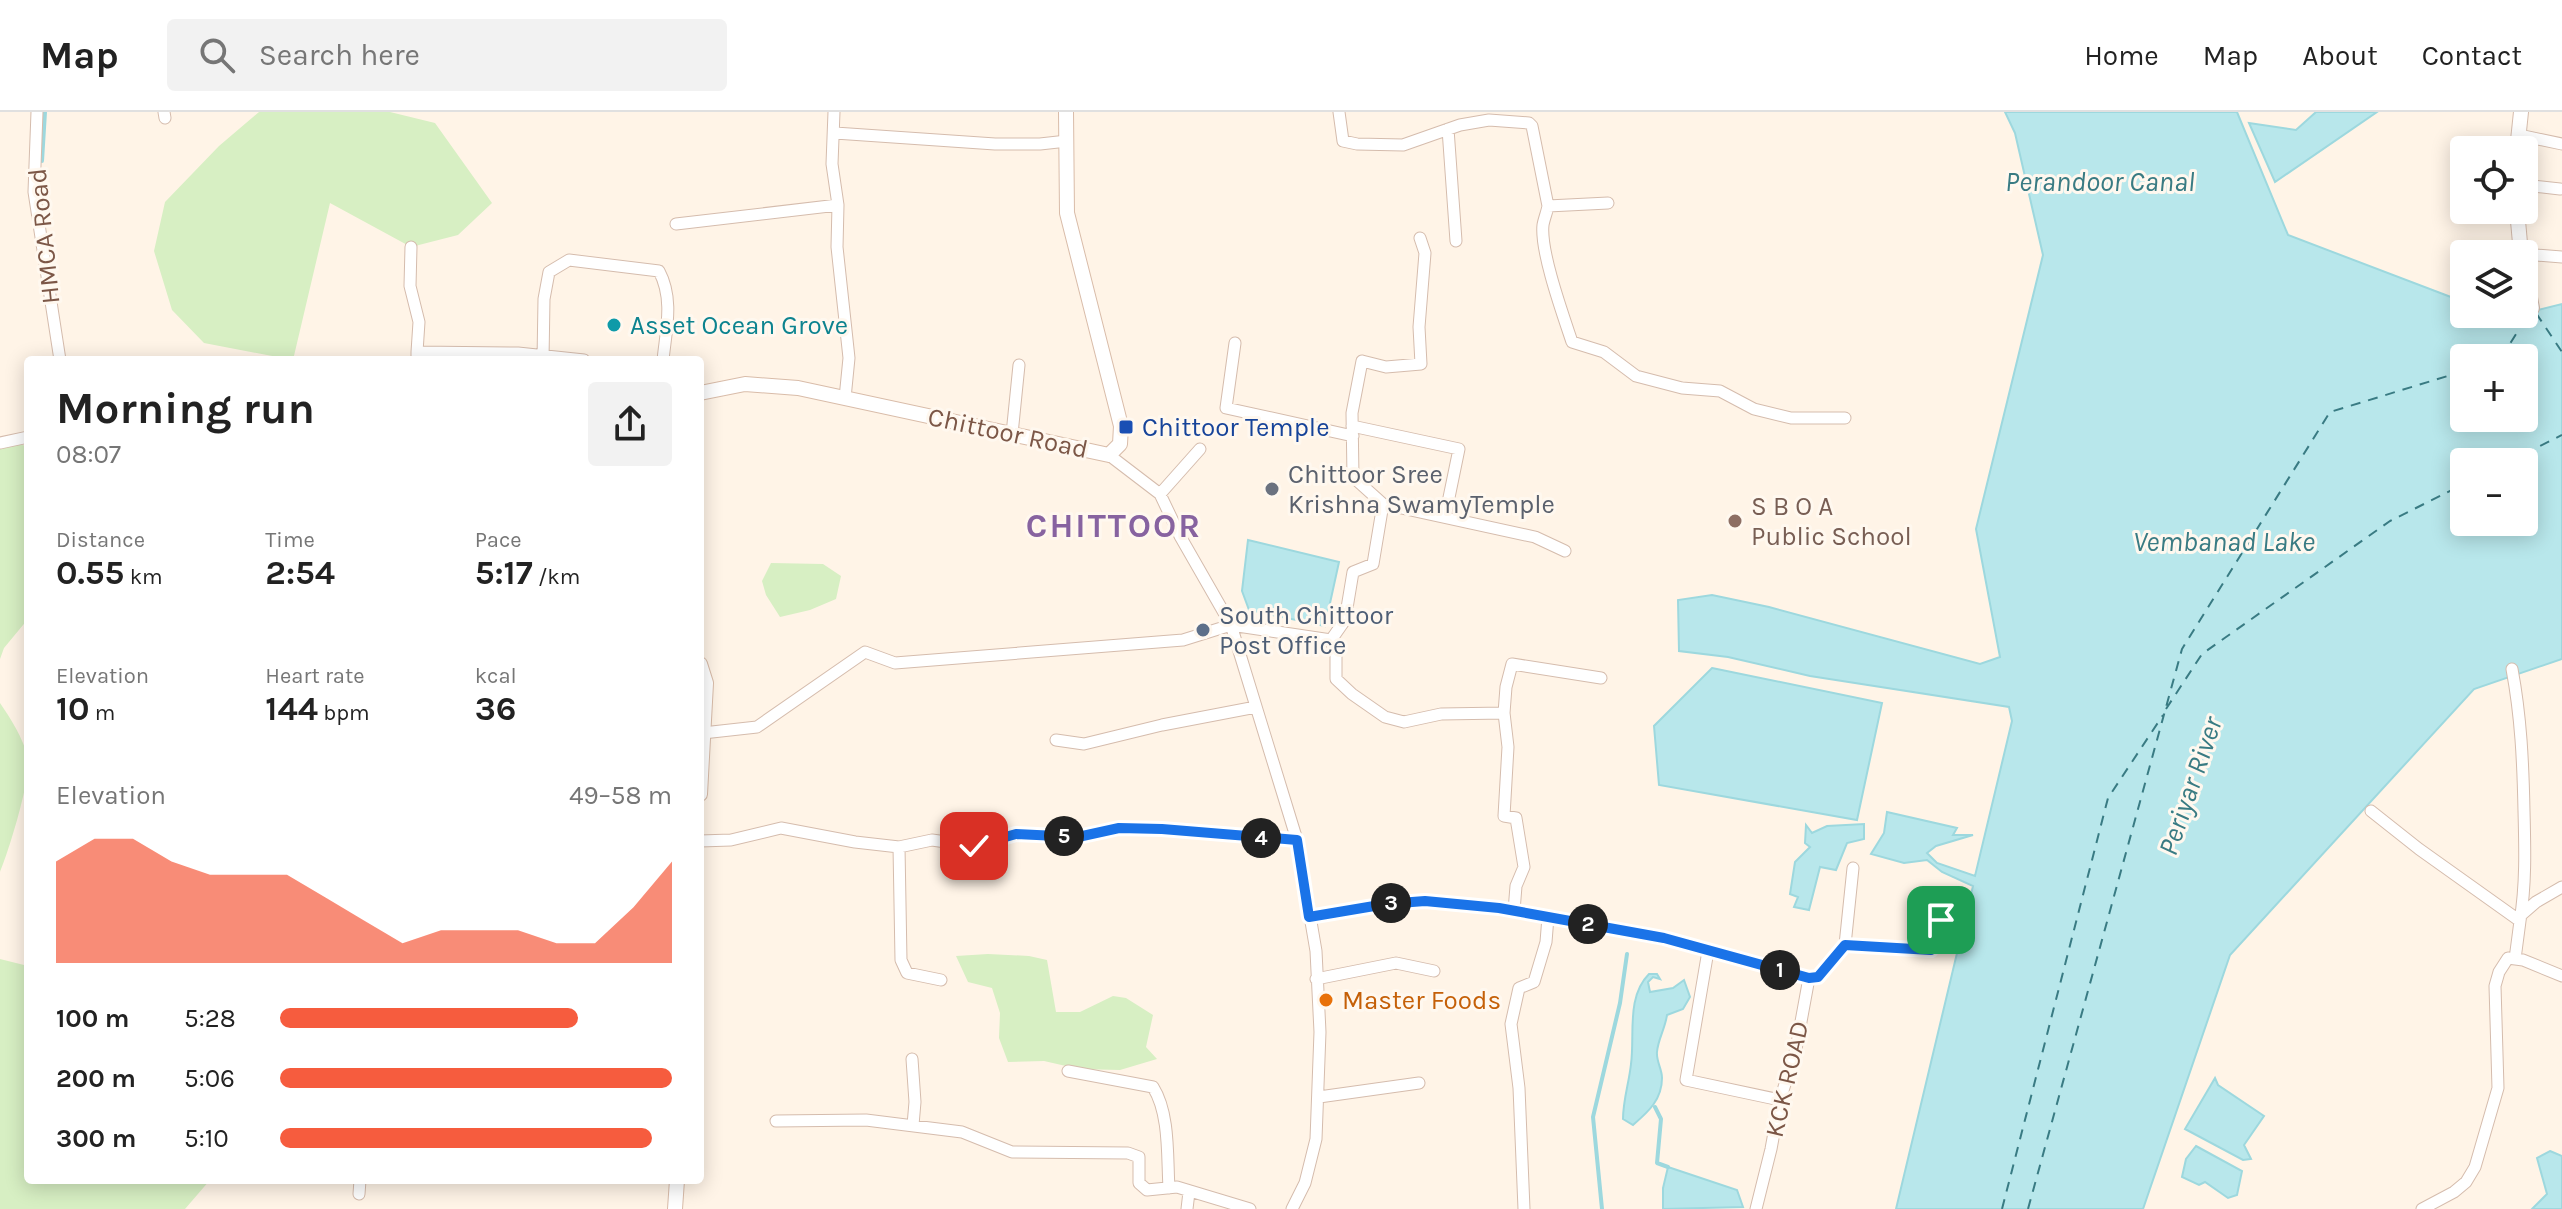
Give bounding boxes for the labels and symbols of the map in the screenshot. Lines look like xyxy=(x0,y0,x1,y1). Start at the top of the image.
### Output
water label: Perandoor Canal xyxy=(2005,165,2195,198)
street label: HMCA Road xyxy=(21,167,67,305)
place label: Asset Ocean Grove xyxy=(630,310,848,341)
marker: Asset Ocean Grove xyxy=(605,316,623,334)
street label: Chittoor Road xyxy=(925,401,1091,465)
place label: Chittoor Temple xyxy=(1142,412,1330,443)
marker: Chittoor Temple xyxy=(1117,418,1135,436)
place label: Chittoor Sree Krishna SwamyTemple xyxy=(1288,459,1555,520)
marker: Chittoor Sree Krishna SwamyTemple xyxy=(1263,480,1281,498)
place label: S B O A Public School xyxy=(1751,491,1912,552)
district label: CHITTOOR xyxy=(1026,506,1202,546)
marker: S B O A Public School xyxy=(1726,512,1744,530)
water label: Vembanad Lake xyxy=(2133,525,2315,558)
place label: South Chittoor Post Office xyxy=(1219,600,1394,661)
marker: South Chittoor Post Office xyxy=(1194,621,1212,639)
water label: Periyar River xyxy=(2151,711,2230,860)
pin xyxy=(940,812,1008,880)
pin: 5 xyxy=(1044,816,1084,856)
pin: 4 xyxy=(1241,818,1281,858)
pin: 3 xyxy=(1371,883,1411,923)
pin xyxy=(1907,886,1975,954)
pin: 2 xyxy=(1568,904,1608,944)
pin: 1 xyxy=(1760,950,1800,990)
place label: Master Foods xyxy=(1342,985,1501,1016)
marker: Master Foods xyxy=(1317,991,1335,1009)
street label: KCK ROAD xyxy=(1759,1018,1815,1140)

